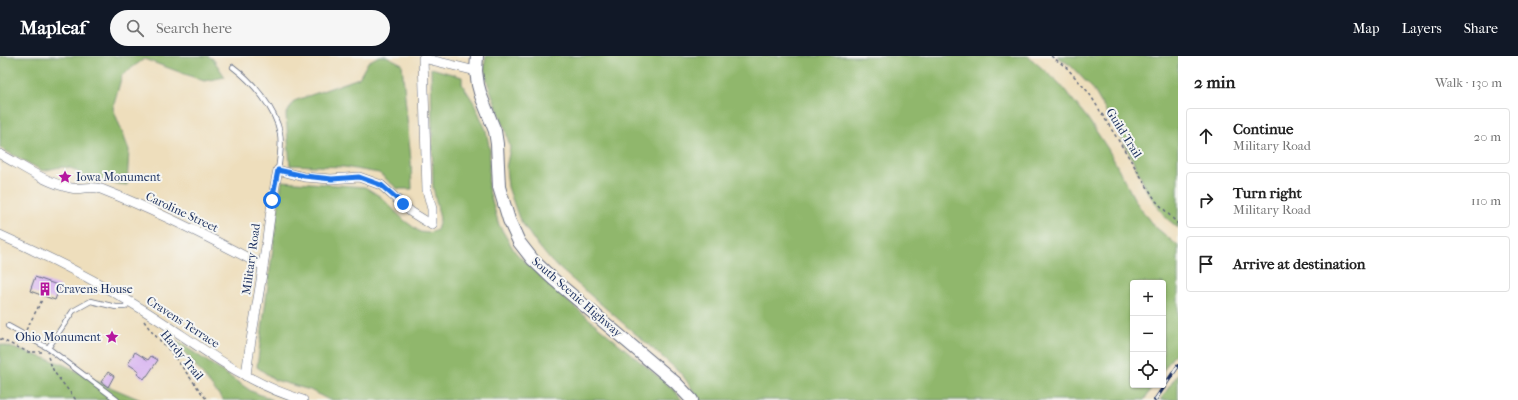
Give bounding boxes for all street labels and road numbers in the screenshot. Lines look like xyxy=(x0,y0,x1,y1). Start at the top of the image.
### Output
street label: Guild Trail xyxy=(1103,106,1145,161)
street label: Caroline Street xyxy=(143,189,221,235)
street label: Military Road xyxy=(239,222,263,296)
street label: South Scenic Highway xyxy=(529,254,625,340)
street label: Cravens Terrace xyxy=(144,293,222,351)
street label: Hardy Trail xyxy=(158,327,207,383)

